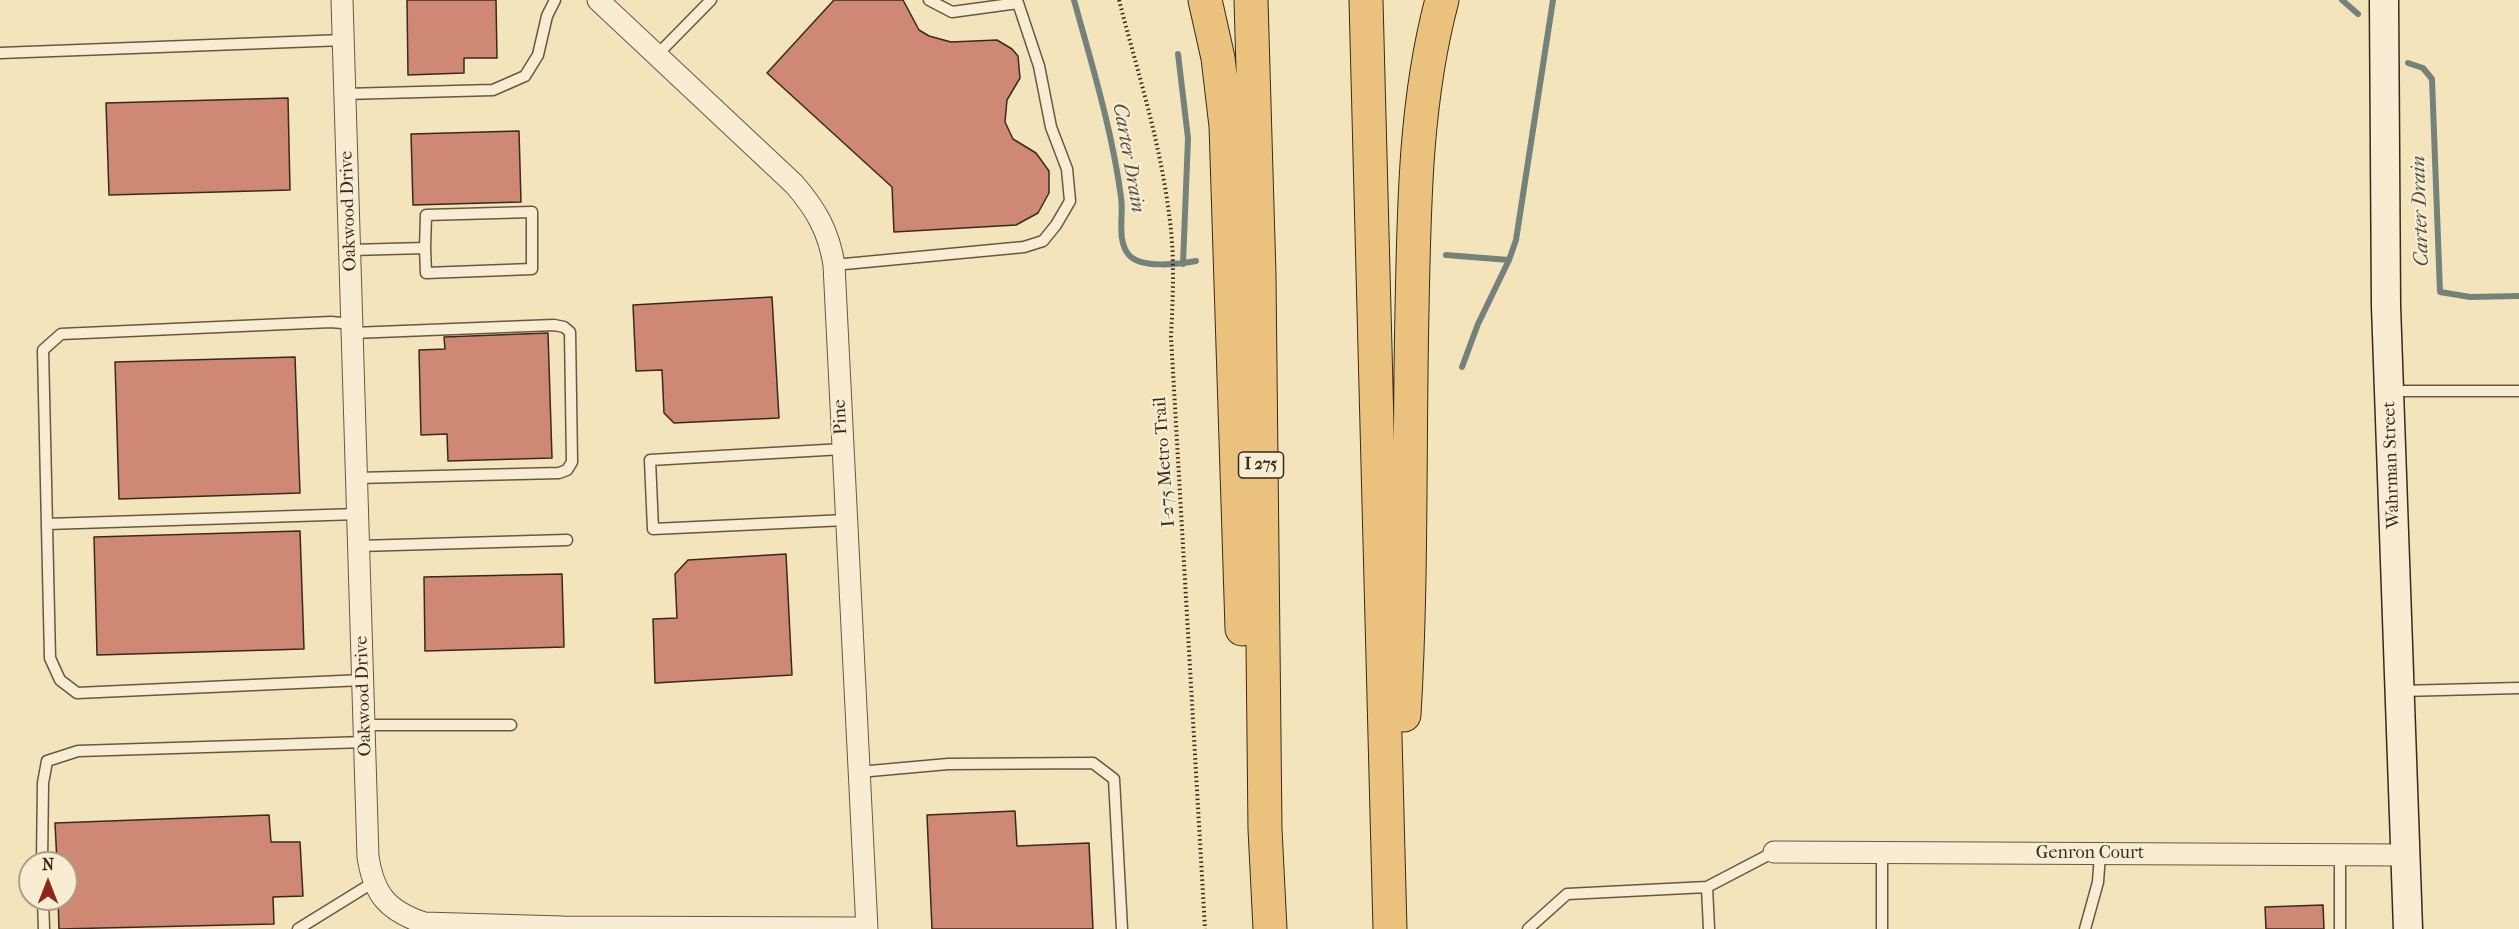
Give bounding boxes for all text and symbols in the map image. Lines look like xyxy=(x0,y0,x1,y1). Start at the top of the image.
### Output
water label: Carter Drain xyxy=(1107,101,1149,215)
street label: Oakwood Drive xyxy=(336,150,362,272)
water label: Carter Drain xyxy=(2407,155,2435,267)
street label: I-275 Metro Trail xyxy=(1150,396,1180,528)
street label: Pine xyxy=(829,399,853,435)
street label: Wahrman Street xyxy=(2379,401,2405,529)
road number: I 275 xyxy=(1238,452,1284,478)
street label: Oakwood Drive xyxy=(351,635,377,757)
street label: Genron Court xyxy=(2036,843,2144,865)
north arrow xyxy=(18,851,78,911)
text: N xyxy=(42,855,54,874)

